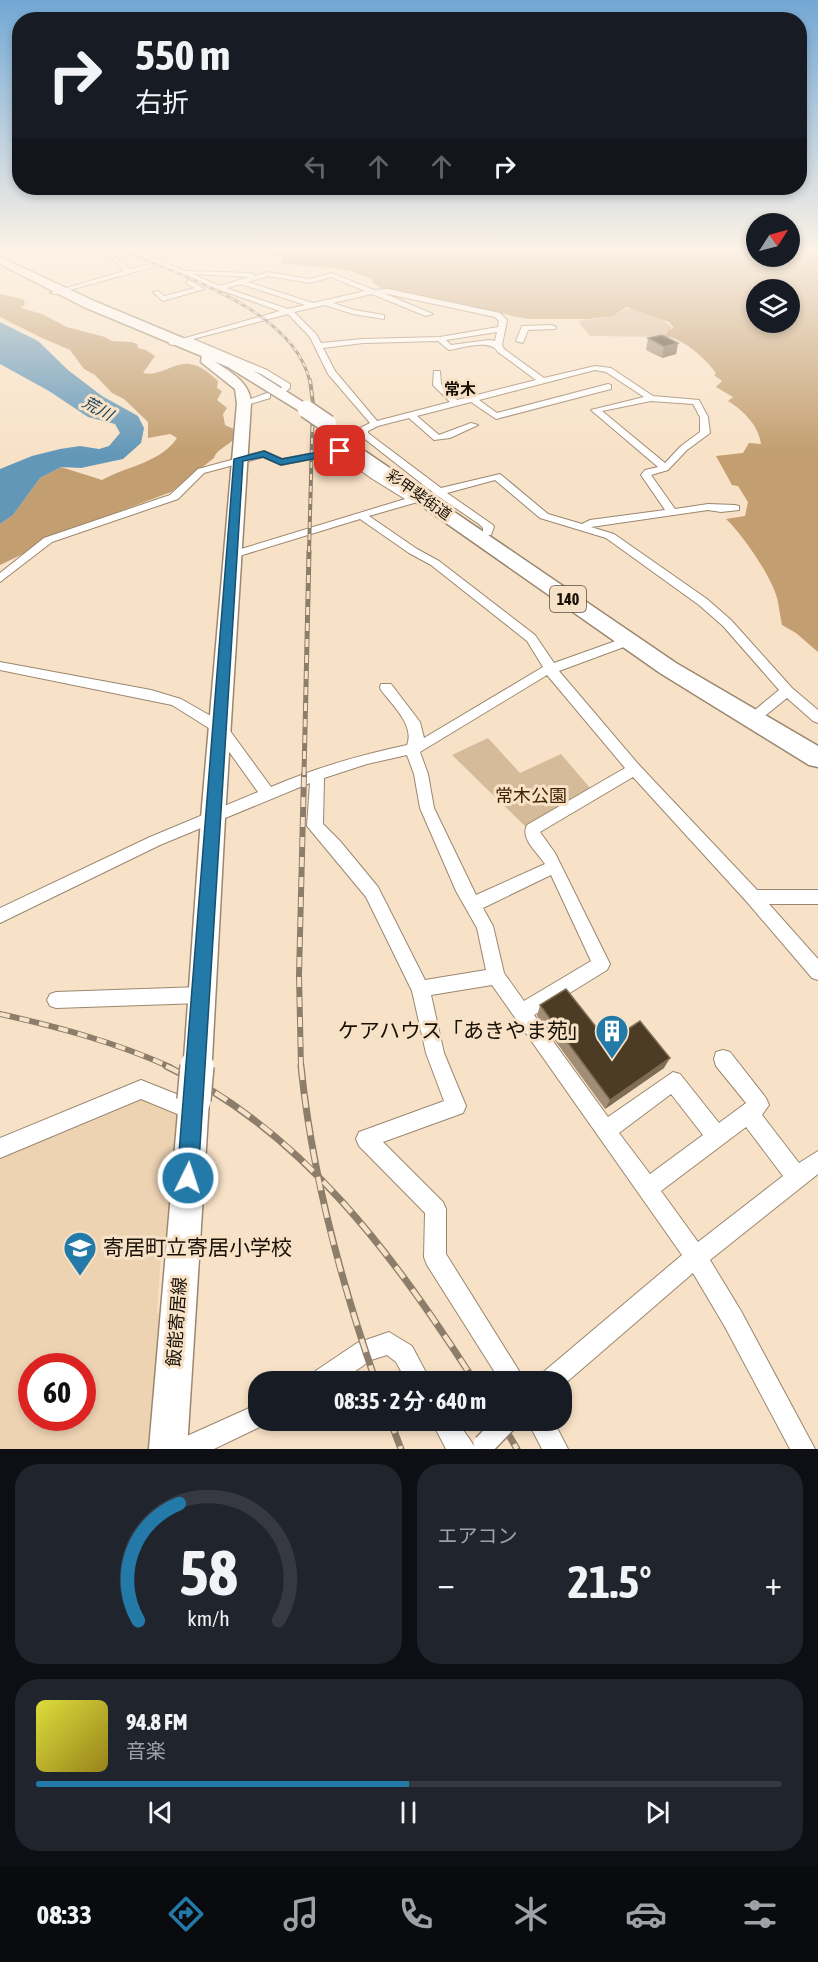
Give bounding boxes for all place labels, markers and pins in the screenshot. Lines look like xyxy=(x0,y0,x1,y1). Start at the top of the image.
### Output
pin xyxy=(314,425,365,476)
building icon: ケアハウス「あきやま苑」 xyxy=(594,1013,630,1060)
place label: ケアハウス「あきやま苑」 xyxy=(338,1018,589,1042)
school or university icon: 寄居町立寄居小学校 xyxy=(62,1230,98,1277)
place label: 寄居町立寄居小学校 xyxy=(103,1235,292,1259)

